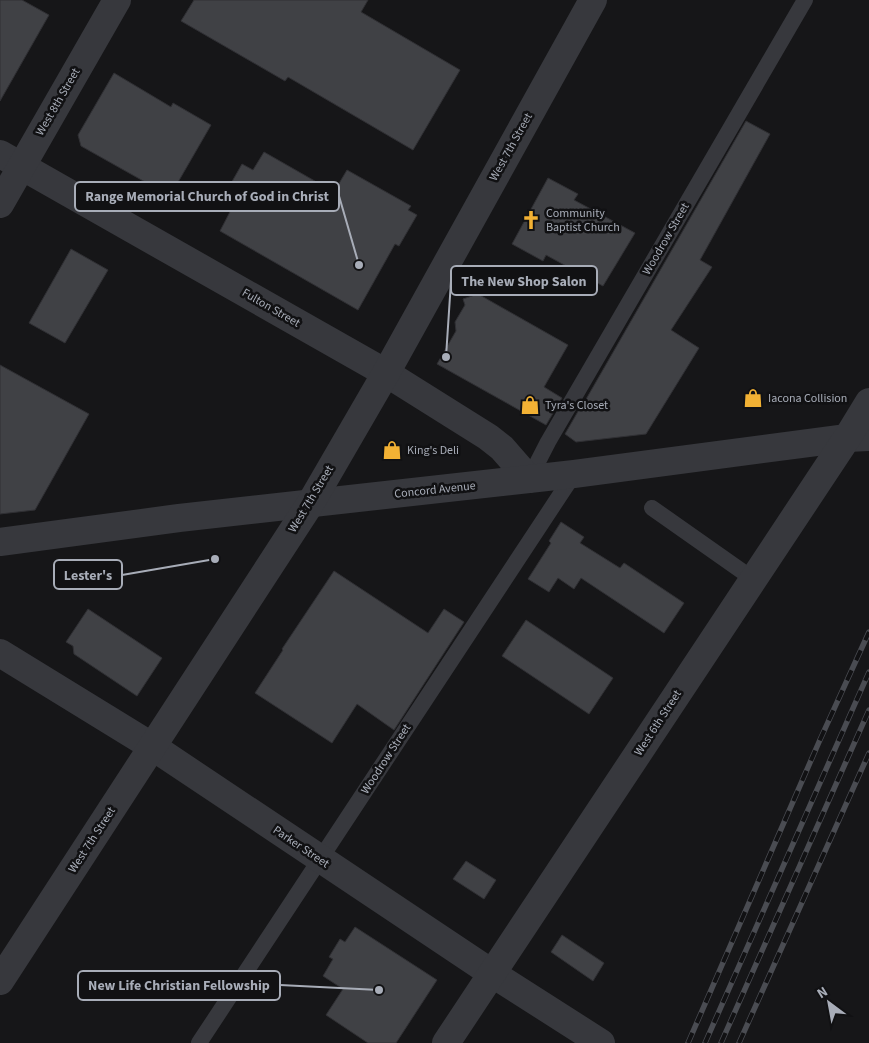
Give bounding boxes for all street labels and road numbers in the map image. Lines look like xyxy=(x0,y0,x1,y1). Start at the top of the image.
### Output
street label: West 8th Street xyxy=(32,65,84,139)
street label: West 7th Street xyxy=(485,110,537,184)
street label: Woodrow Street xyxy=(638,200,694,278)
street label: Fulton Street xyxy=(239,284,303,332)
street label: West 7th Street xyxy=(284,462,338,536)
street label: Concord Avenue xyxy=(393,477,477,503)
street label: West 6th Street xyxy=(630,687,686,759)
street label: Woodrow Street xyxy=(357,721,415,797)
street label: West 7th Street xyxy=(64,804,120,876)
street label: Parker Street xyxy=(269,822,333,872)

